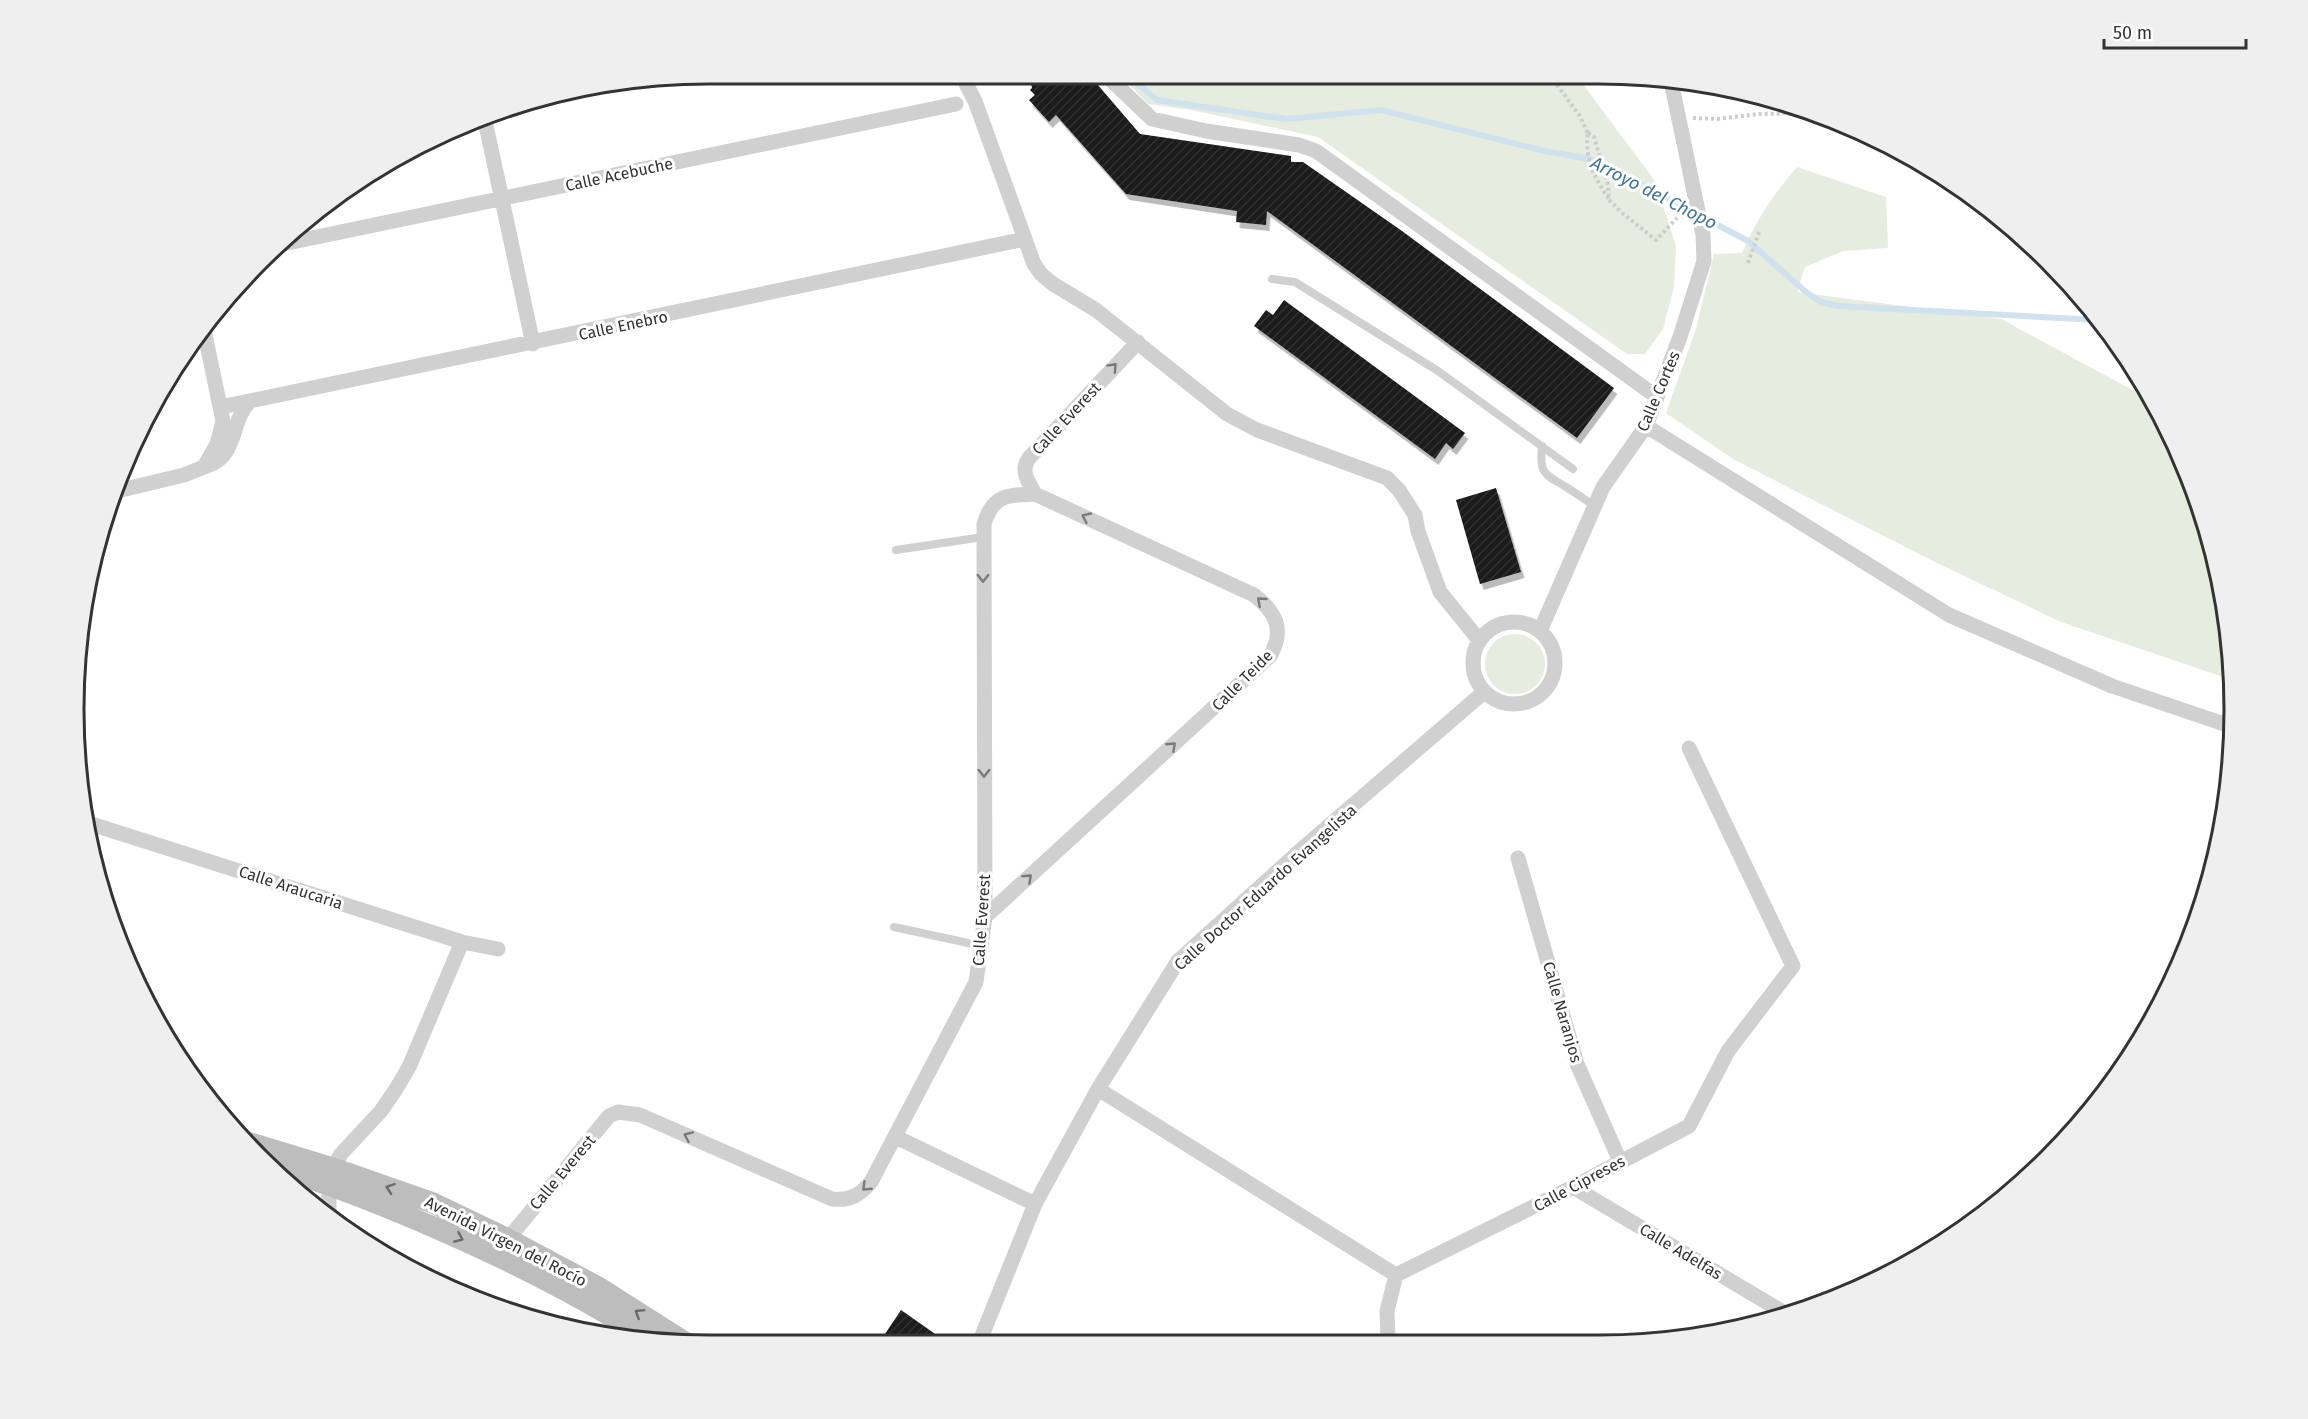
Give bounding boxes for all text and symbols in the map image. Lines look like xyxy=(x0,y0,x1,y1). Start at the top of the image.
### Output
scale bar xyxy=(2104,12,2246,50)
text: 50 m xyxy=(2113,22,2152,44)
water label: Arroyo del Chopo xyxy=(1586,151,1721,234)
street label: Calle Acebuche xyxy=(564,154,675,195)
street label: Calle Enebro xyxy=(577,307,669,344)
street label: Calle Cortes xyxy=(1633,348,1684,434)
one-way arrow xyxy=(1106,364,1117,375)
street label: Calle Everest xyxy=(1028,378,1105,458)
one-way arrow xyxy=(1082,512,1093,524)
one-way arrow xyxy=(977,574,989,583)
one-way arrow xyxy=(1257,598,1268,609)
street label: Calle Teide xyxy=(1208,646,1277,715)
one-way arrow xyxy=(1165,742,1176,753)
one-way arrow xyxy=(978,769,990,778)
street label: Calle Doctor Eduardo Evangelista xyxy=(1170,800,1360,974)
street label: Calle Araucaria xyxy=(237,862,345,913)
street label: Calle Everest xyxy=(969,873,994,967)
one-way arrow xyxy=(1021,874,1032,885)
street label: Calle Naranjos xyxy=(1539,959,1586,1065)
street label: Calle Everest xyxy=(526,1131,599,1214)
one-way arrow xyxy=(684,1131,695,1143)
street label: Calle Cipreses xyxy=(1530,1151,1628,1215)
one-way arrow xyxy=(862,1179,873,1190)
one-way arrow xyxy=(385,1182,396,1195)
street label: Avenida Virgen del Rocío xyxy=(422,1192,590,1291)
street label: Calle Adelfas xyxy=(1636,1219,1725,1283)
one-way arrow xyxy=(453,1231,464,1243)
one-way arrow xyxy=(635,1308,645,1320)

